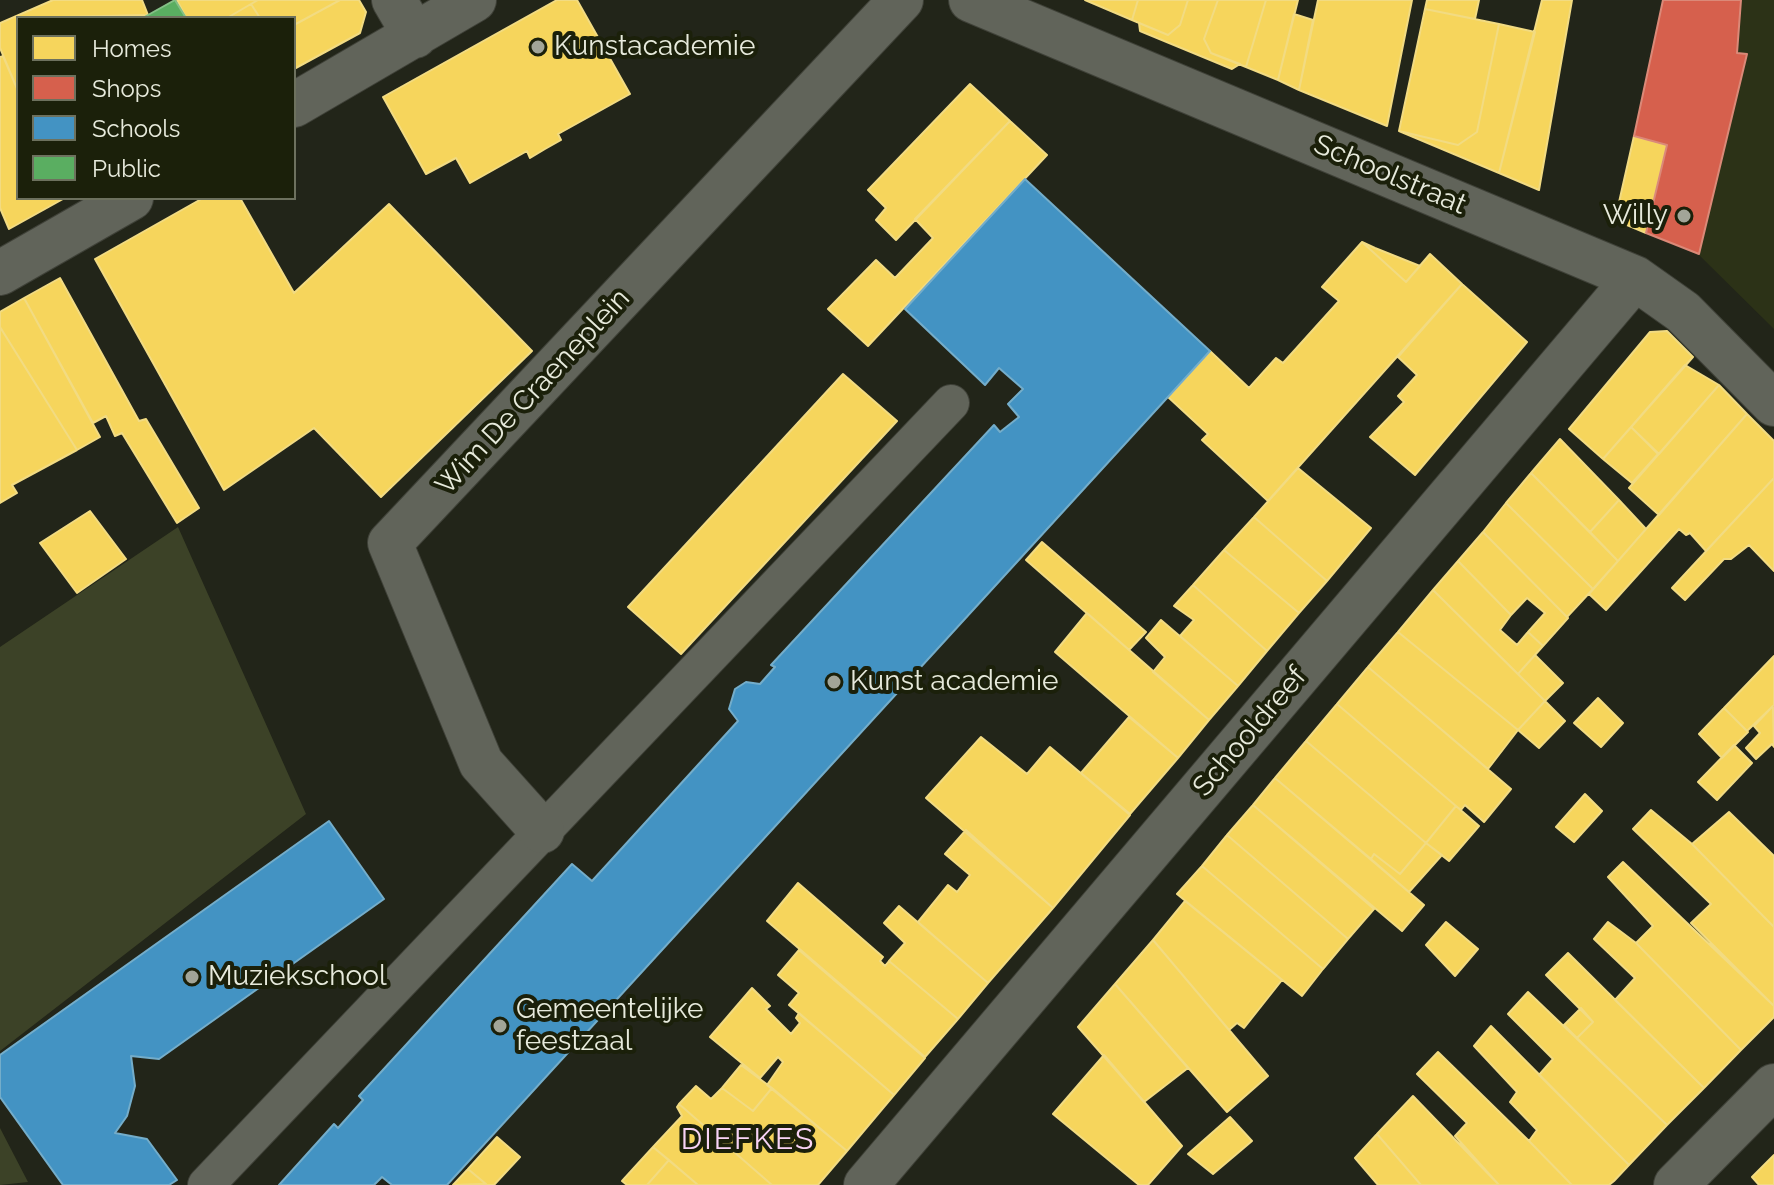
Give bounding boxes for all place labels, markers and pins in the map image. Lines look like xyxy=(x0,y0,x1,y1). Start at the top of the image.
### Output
place label: Kunstacademie xyxy=(554,30,755,64)
marker: Kunstacademie xyxy=(529,38,547,56)
place label: Willy xyxy=(1603,199,1668,233)
marker: Willy xyxy=(1675,207,1693,225)
place label: Kunst academie xyxy=(850,665,1059,699)
marker: Kunst academie xyxy=(825,673,843,691)
place label: Muziekschool xyxy=(208,960,386,994)
marker: Muziekschool xyxy=(183,968,201,986)
place label: Gemeentelijke feestzaal xyxy=(516,993,703,1059)
marker: Gemeentelijke feestzaal xyxy=(491,1017,509,1035)

